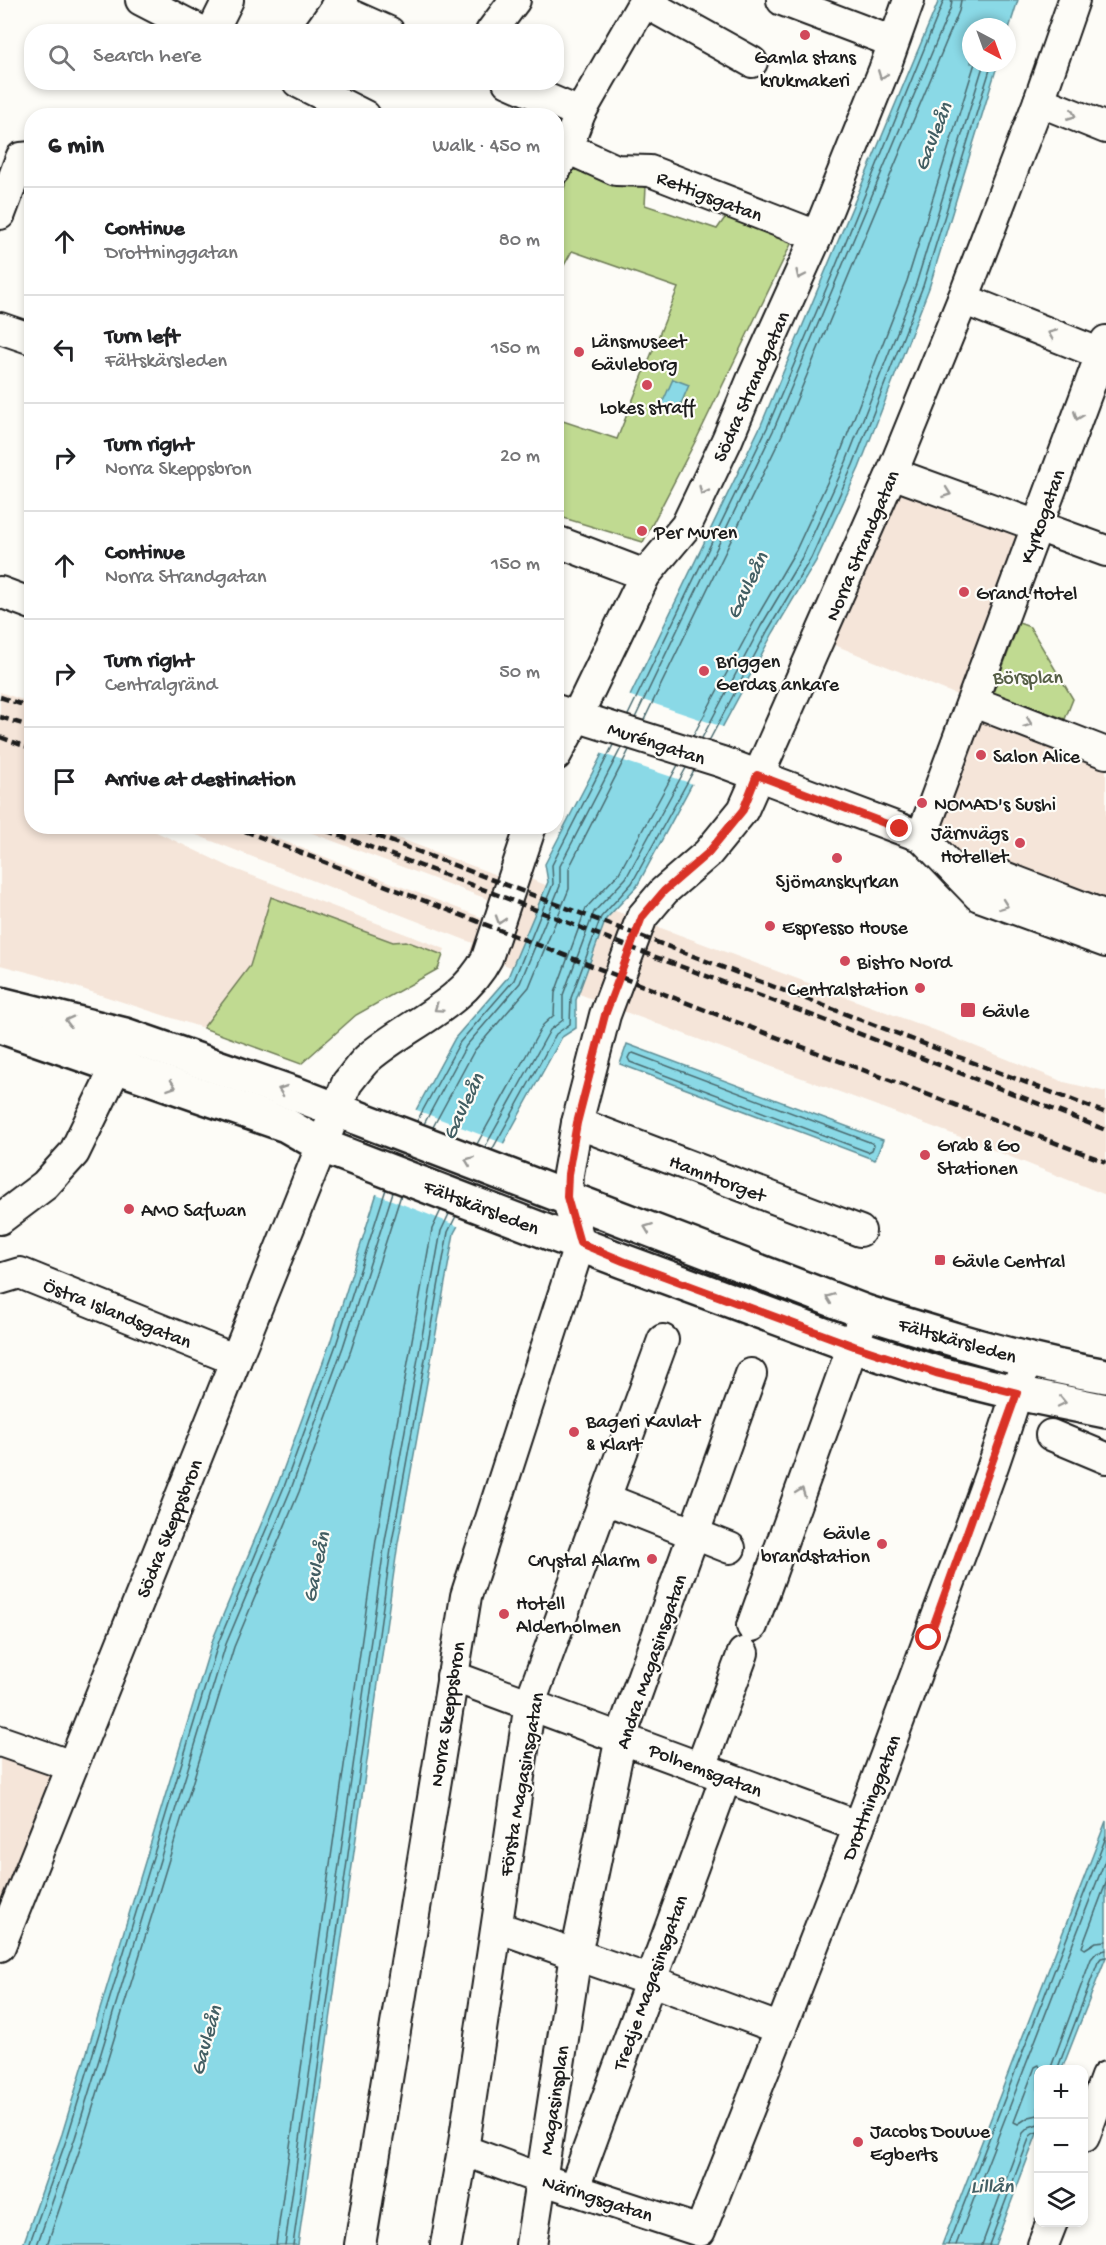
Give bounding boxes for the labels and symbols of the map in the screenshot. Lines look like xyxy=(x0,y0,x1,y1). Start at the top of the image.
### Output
north arrow xyxy=(962,18,1016,72)
marker: Gamla stans krukmakeri xyxy=(798,28,812,42)
place label: Gamla stans krukmakeri xyxy=(754,48,856,94)
one-way arrow xyxy=(876,69,889,79)
water label: Gavleån xyxy=(910,99,961,175)
one-way arrow xyxy=(1066,108,1077,120)
street label: Rettigsgatan xyxy=(653,168,765,229)
one-way arrow xyxy=(795,268,807,279)
street label: Södra Strandgatan xyxy=(710,308,797,466)
one-way arrow xyxy=(1047,329,1057,342)
place label: Länsmuseet Gävleborg xyxy=(591,332,688,378)
marker: Länsmuseet Gävleborg xyxy=(572,345,586,359)
marker: Lokes straff xyxy=(640,378,654,392)
place label: Lokes straff xyxy=(600,398,696,421)
one-way arrow xyxy=(1073,410,1085,421)
street label: Norra Strandgatan xyxy=(822,467,907,625)
street label: Kyrkogatan xyxy=(1017,467,1072,567)
one-way arrow xyxy=(698,484,710,495)
one-way arrow xyxy=(941,486,952,498)
place label: Per Muren xyxy=(653,523,738,546)
marker: Per Muren xyxy=(635,524,649,538)
water label: Gavleån xyxy=(722,548,776,624)
place label: Grand Hotel xyxy=(976,584,1077,607)
marker: Grand Hotel xyxy=(957,585,971,599)
place label: Briggen Gerdas ankare xyxy=(715,652,840,698)
marker: Briggen Gerdas ankare xyxy=(697,664,711,678)
park label: Börsplan xyxy=(992,668,1063,691)
one-way arrow xyxy=(1022,716,1033,728)
street label: Muréngatan xyxy=(604,719,708,772)
place label: Salon Alice xyxy=(993,747,1081,770)
marker: Salon Alice xyxy=(974,748,988,762)
place label: NOMAD's Sushi xyxy=(934,795,1056,818)
marker: NOMAD's Sushi xyxy=(915,796,929,810)
route end xyxy=(886,815,912,841)
place label: Järnvägs Hotellet xyxy=(931,824,1010,870)
marker: Järnvägs Hotellet xyxy=(1013,836,1027,850)
marker: Sjömanskyrkan xyxy=(830,851,844,865)
place label: Sjömanskyrkan xyxy=(775,872,899,895)
one-way arrow xyxy=(998,898,1009,910)
one-way arrow xyxy=(494,914,507,925)
place label: Espresso House xyxy=(782,918,908,941)
marker: Espresso House xyxy=(763,919,777,933)
place label: Bistro Nord xyxy=(856,953,954,976)
marker: Bistro Nord xyxy=(838,954,852,968)
place label: Centralstation xyxy=(788,980,908,1003)
marker: Centralstation xyxy=(913,981,927,995)
one-way arrow xyxy=(434,1001,445,1012)
marker: Gävle xyxy=(959,1001,977,1019)
place label: Gävle xyxy=(982,1002,1030,1025)
one-way arrow xyxy=(64,1015,74,1028)
water label: Gavleån xyxy=(438,1069,492,1145)
one-way arrow xyxy=(166,1078,177,1091)
one-way arrow xyxy=(277,1084,288,1097)
place label: Grab & Go Stationen xyxy=(937,1136,1020,1182)
marker: Grab & Go Stationen xyxy=(918,1148,932,1162)
street label: Hamntorget xyxy=(665,1151,770,1210)
one-way arrow xyxy=(464,1156,475,1168)
street label: Fältskärsleden xyxy=(419,1176,542,1242)
place label: AMO Safwan xyxy=(141,1201,247,1224)
marker: AMO Safwan xyxy=(122,1202,136,1216)
one-way arrow xyxy=(643,1223,654,1236)
place label: Gävle Central xyxy=(952,1252,1065,1275)
marker: Gävle Central xyxy=(933,1253,947,1267)
street label: Östra Islandsgatan xyxy=(39,1275,195,1356)
one-way arrow xyxy=(825,1293,836,1306)
street label: Fältskärsleden xyxy=(894,1314,1019,1370)
one-way arrow xyxy=(1056,1395,1066,1408)
place label: Bageri Kavlat & Klart xyxy=(585,1412,702,1458)
marker: Bageri Kavlat & Klart xyxy=(567,1425,581,1439)
street label: Södra Skeppsbron xyxy=(133,1456,210,1602)
one-way arrow xyxy=(794,1487,807,1498)
place label: Gävle brandstation xyxy=(761,1524,871,1570)
water label: Gavleån xyxy=(299,1529,338,1605)
marker: Gävle brandstation xyxy=(875,1537,889,1551)
place label: Crystal Alarm xyxy=(528,1551,640,1574)
marker: Crystal Alarm xyxy=(645,1552,659,1566)
street label: Andra Magasinsgatan xyxy=(613,1571,694,1753)
place label: Hotell Alderholmen xyxy=(516,1594,621,1640)
marker: Hotell Alderholmen xyxy=(497,1607,511,1621)
route start xyxy=(915,1624,941,1650)
street label: Norra Skeppsbron xyxy=(427,1640,472,1789)
street label: Första Magasinsgatan xyxy=(496,1690,551,1879)
street label: Drottninggatan xyxy=(838,1732,908,1866)
street label: Polhemsgatan xyxy=(644,1740,765,1805)
street label: Tredje Magasinsgatan xyxy=(610,1892,695,2075)
water label: Gavleån xyxy=(187,2002,230,2079)
street label: Magasinsplan xyxy=(536,2044,577,2157)
place label: Jacobs Douwe Egberts xyxy=(870,2122,991,2168)
marker: Jacobs Douwe Egberts xyxy=(851,2135,865,2149)
street label: Näringsgatan xyxy=(539,2172,656,2229)
water label: Lillån xyxy=(970,2176,1015,2201)

